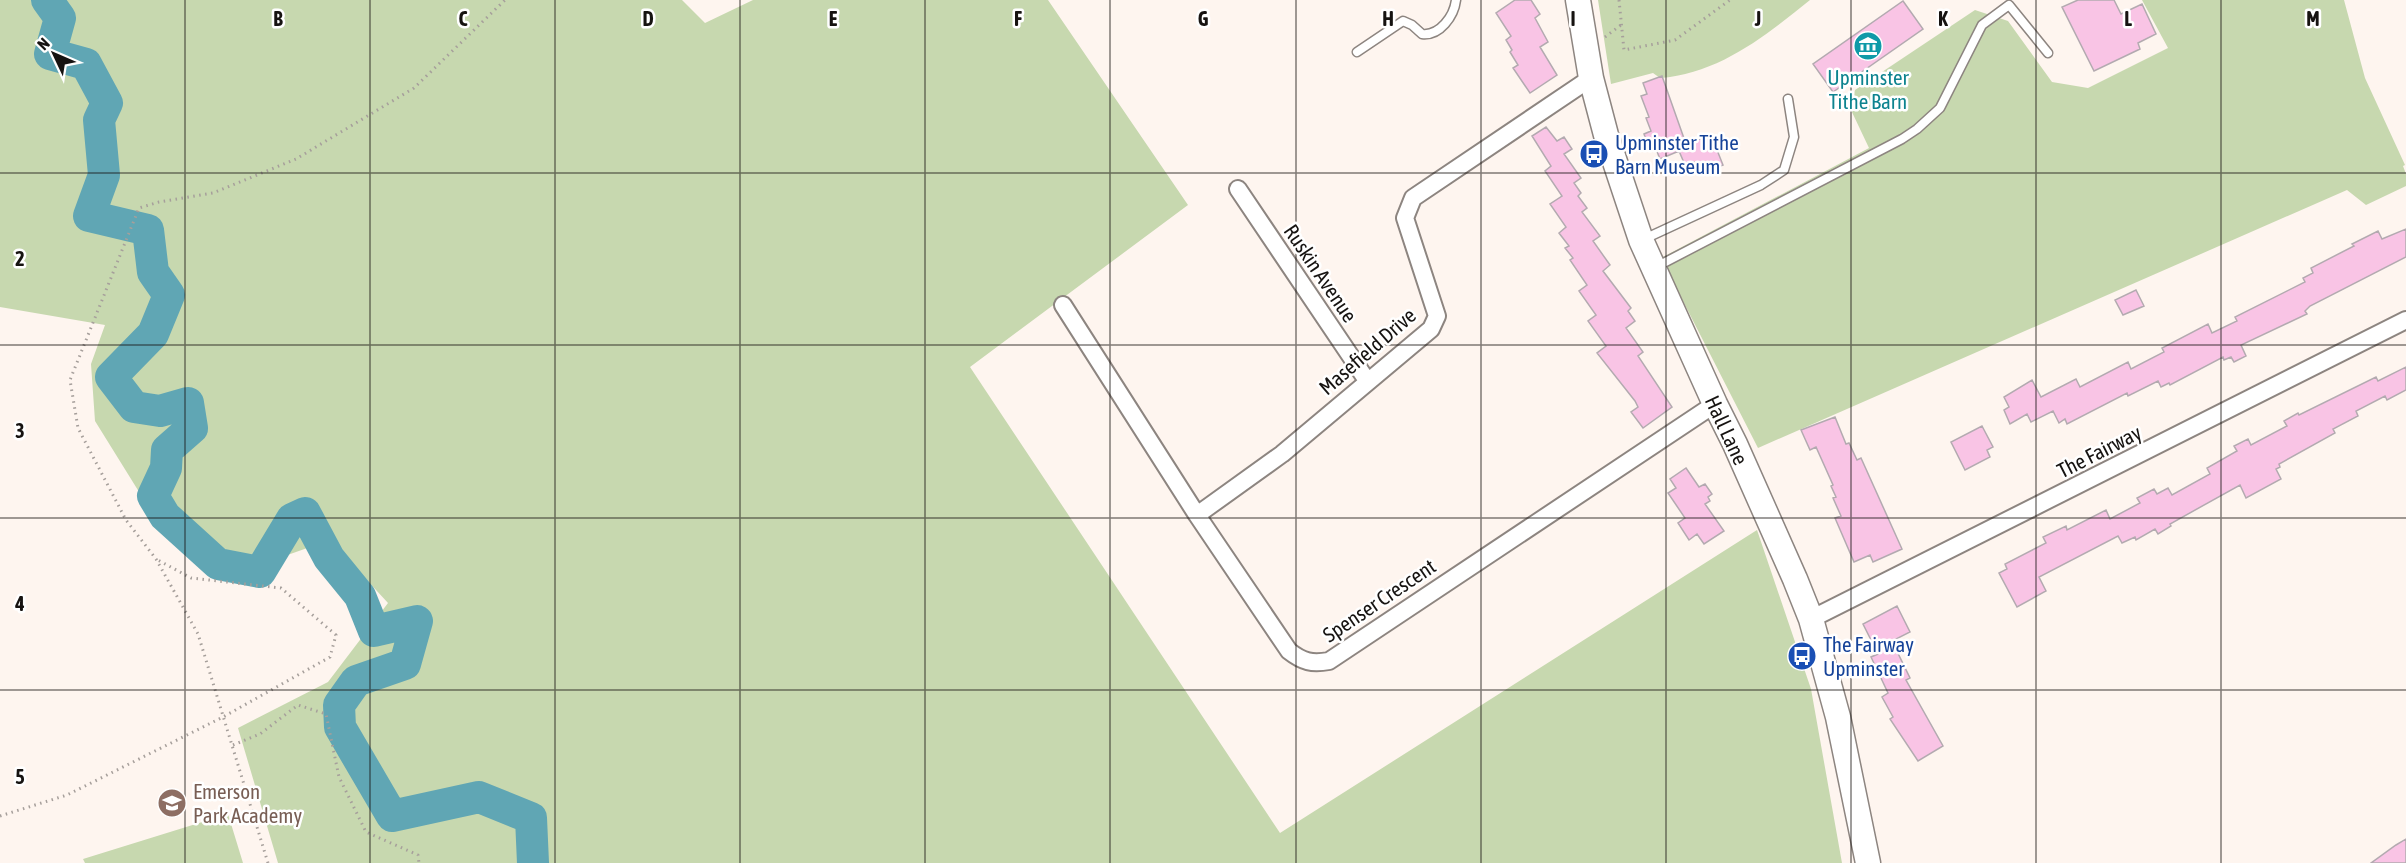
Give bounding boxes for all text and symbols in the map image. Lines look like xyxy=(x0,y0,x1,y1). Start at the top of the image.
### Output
text: B xyxy=(273,7,283,30)
text: C xyxy=(459,7,468,30)
text: D xyxy=(642,7,654,30)
text: E xyxy=(829,7,838,30)
text: F xyxy=(1014,7,1022,30)
text: G xyxy=(1198,7,1209,30)
text: H xyxy=(1382,7,1394,30)
text: I xyxy=(1570,7,1576,30)
text: J xyxy=(1754,7,1761,30)
text: K xyxy=(1938,7,1948,30)
text: L xyxy=(2124,7,2132,30)
text: M xyxy=(2306,7,2320,30)
north arrow xyxy=(24,24,84,84)
museum icon: Upminster Tithe Barn xyxy=(1852,30,1884,62)
text: N xyxy=(33,34,53,53)
place label: Upminster Tithe Barn xyxy=(1827,65,1910,113)
place label: Upminster Tithe Barn Museum xyxy=(1615,130,1739,178)
bus stop icon: Upminster Tithe Barn Museum xyxy=(1578,138,1610,170)
street label: Ruskin Avenue xyxy=(1280,220,1362,326)
text: 2 xyxy=(15,247,25,270)
street label: Masefield Drive xyxy=(1314,303,1420,399)
street label: Hall Lane xyxy=(1701,392,1753,468)
text: 3 xyxy=(15,419,25,442)
street label: The Fairway xyxy=(2053,420,2145,482)
street label: Spenser Crescent xyxy=(1318,554,1440,646)
text: 4 xyxy=(14,592,25,615)
place label: The Fairway Upminster xyxy=(1823,632,1914,680)
bus stop icon: The Fairway Upminster xyxy=(1786,640,1818,672)
text: 5 xyxy=(15,765,25,788)
place label: Emerson Park Academy xyxy=(193,779,302,827)
school or university icon: Emerson Park Academy xyxy=(156,787,188,819)

